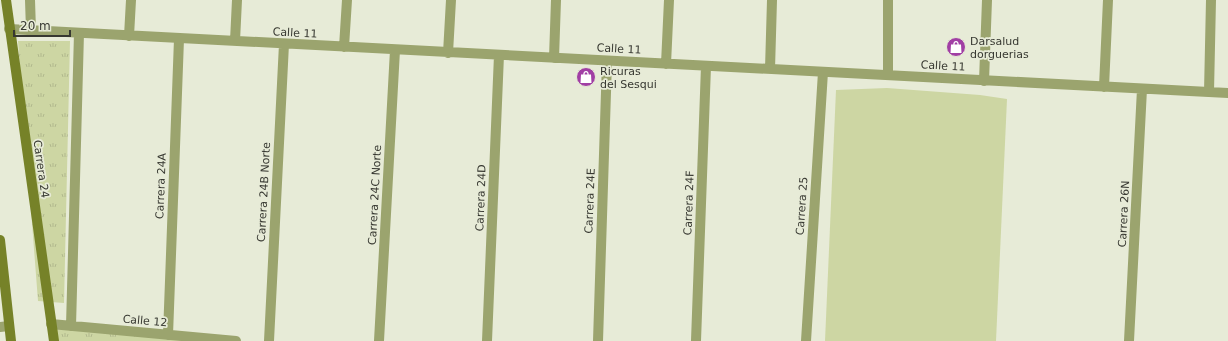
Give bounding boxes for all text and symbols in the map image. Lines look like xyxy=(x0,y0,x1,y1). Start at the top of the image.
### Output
scale bar xyxy=(14,12,70,38)
text: 20 m xyxy=(20,19,51,33)
street label: Calle 11 xyxy=(272,25,318,41)
place label: Darsalud dorguerias xyxy=(970,35,1029,61)
shop icon: Darsalud dorguerias xyxy=(945,36,967,58)
street label: Calle 11 xyxy=(596,41,642,57)
street label: Calle 11 xyxy=(920,58,966,74)
place label: Ricuras del Sesqui xyxy=(600,65,657,91)
shop icon: Ricuras del Sesqui xyxy=(575,66,597,88)
street label: Carrera 24 xyxy=(30,139,52,199)
street label: Carrera 24B Norte xyxy=(255,141,273,242)
street label: Carrera 24C Norte xyxy=(366,144,384,245)
street label: Carrera 24A xyxy=(153,152,169,219)
street label: Carrera 24D xyxy=(473,164,489,232)
street label: Carrera 24E xyxy=(582,168,598,234)
street label: Carrera 24F xyxy=(681,170,697,236)
street label: Carrera 25 xyxy=(793,176,811,236)
street label: Carrera 26N xyxy=(1116,180,1132,248)
street label: Calle 12 xyxy=(122,313,168,329)

